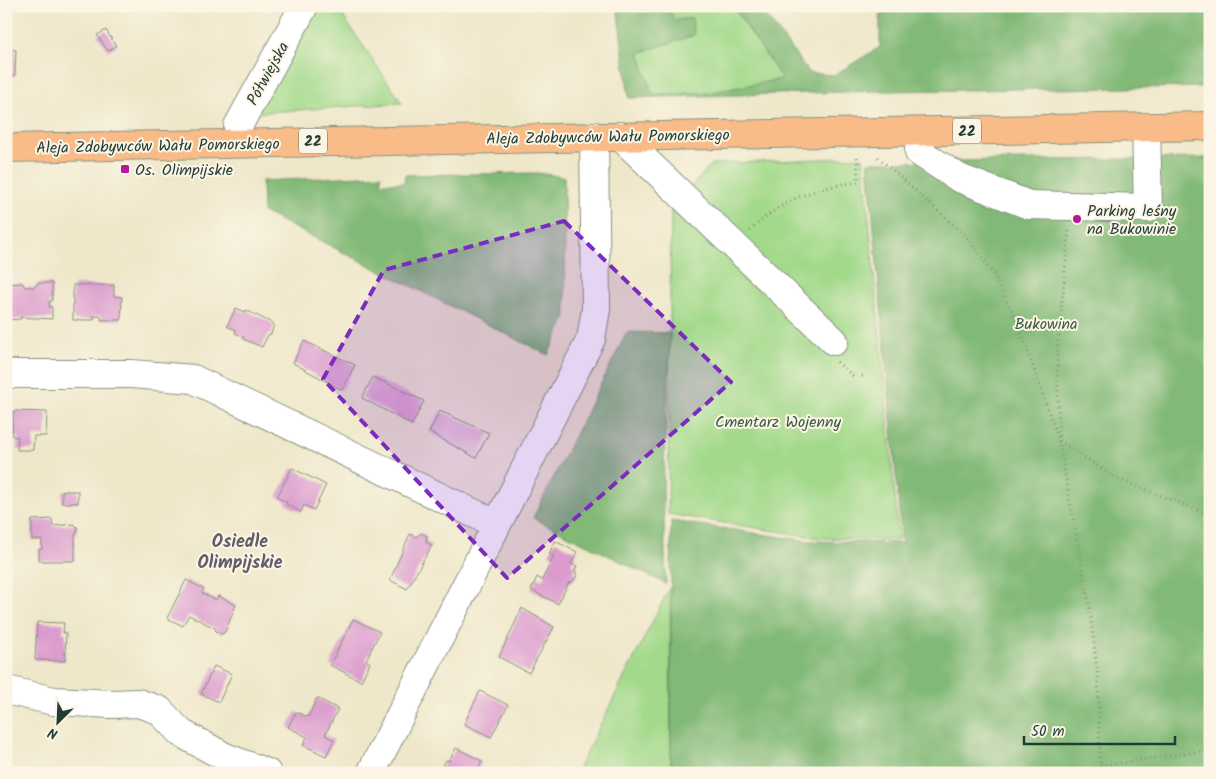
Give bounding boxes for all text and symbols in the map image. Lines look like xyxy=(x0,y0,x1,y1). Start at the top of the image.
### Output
street label: Półwiejska xyxy=(241,37,296,110)
road number: 22 xyxy=(953,118,981,144)
street label: Aleja Zdobywców Wału Pomorskiego xyxy=(486,123,730,152)
road number: 22 xyxy=(299,128,327,154)
street label: Aleja Zdobywców Wału Pomorskiego xyxy=(36,132,280,161)
place label: Os. Olimpijskie xyxy=(135,158,233,183)
marker: Os. Olimpijskie xyxy=(119,163,131,175)
place label: Parking leśny na Bukowinie xyxy=(1087,199,1177,242)
marker: Parking leśny na Bukowinie xyxy=(1071,213,1083,225)
park label: Bukowina xyxy=(1014,312,1078,337)
park label: Cmentarz Wojenny xyxy=(715,410,842,435)
district label: Osiedle Olimpijskie xyxy=(197,528,283,578)
north arrow xyxy=(32,696,82,746)
scale bar xyxy=(1024,714,1175,746)
text: 50 m xyxy=(1031,720,1065,744)
text: N xyxy=(44,721,62,745)

